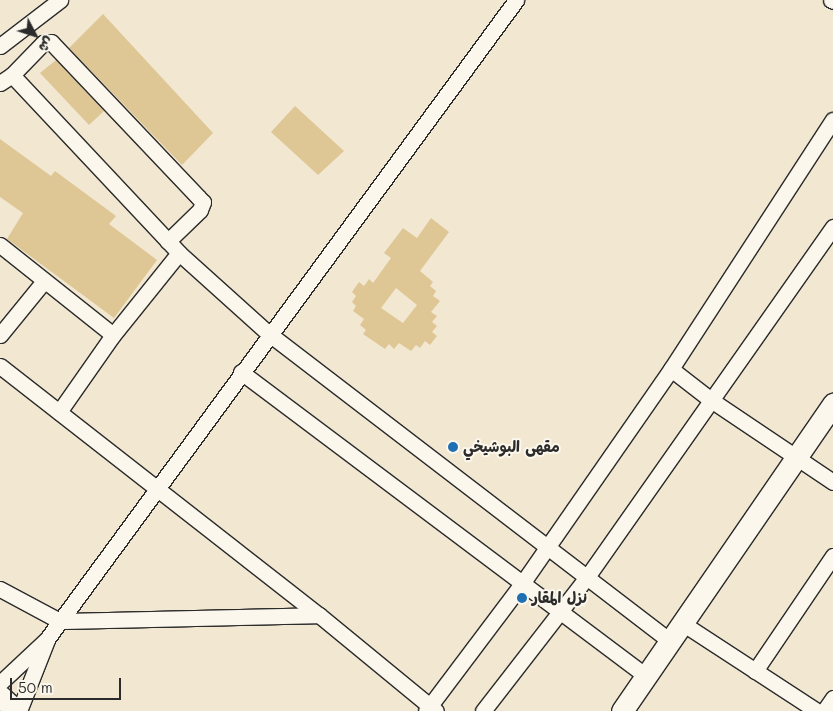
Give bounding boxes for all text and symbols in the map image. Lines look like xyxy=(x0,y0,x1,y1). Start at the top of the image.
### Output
north arrow xyxy=(10,10,60,60)
text: ش xyxy=(35,33,59,57)
place label: مقهى البوشيخي xyxy=(463,438,560,456)
marker: مقهى البوشيخي xyxy=(447,441,459,453)
place label: نزل المقار xyxy=(532,589,587,607)
marker: نزل المقار xyxy=(516,592,528,604)
scale bar xyxy=(12,668,124,700)
text: 50 m xyxy=(18,677,53,697)

